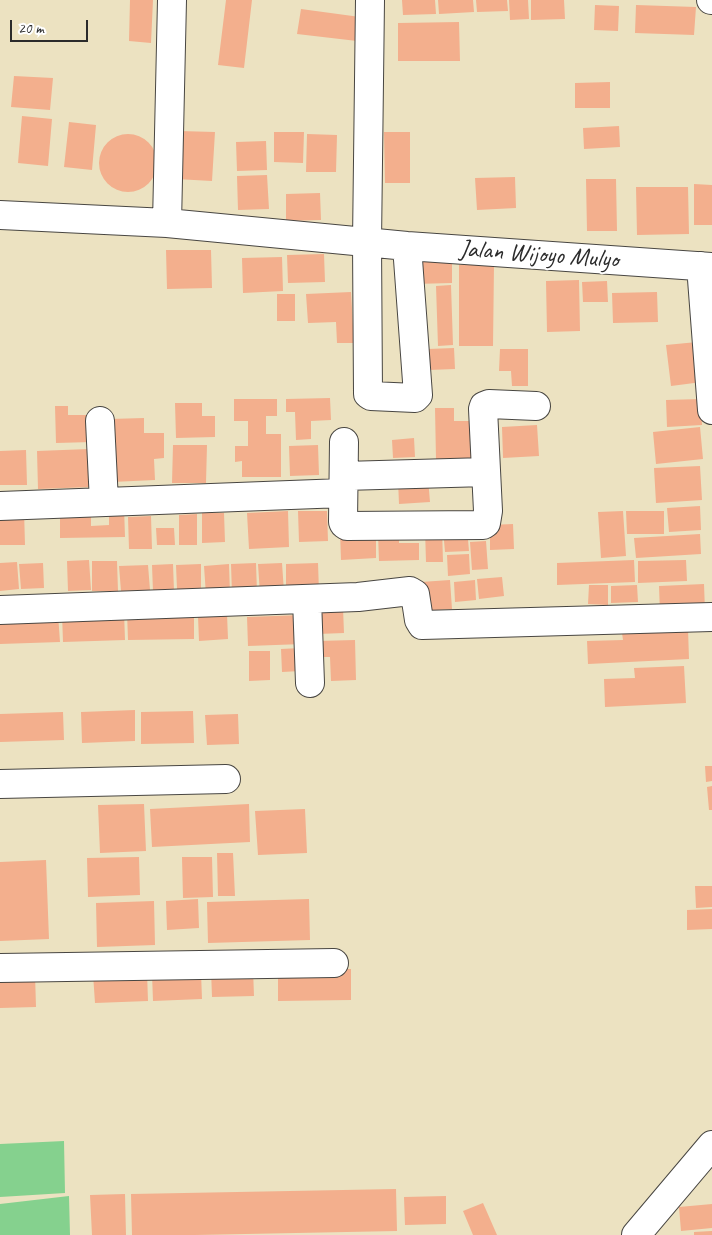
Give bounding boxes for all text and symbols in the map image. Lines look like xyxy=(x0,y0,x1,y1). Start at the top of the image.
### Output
scale bar xyxy=(12,10,90,42)
text: 20 m xyxy=(18,19,44,38)
street label: Jalan Wijoyo Mulyo xyxy=(458,234,620,276)

